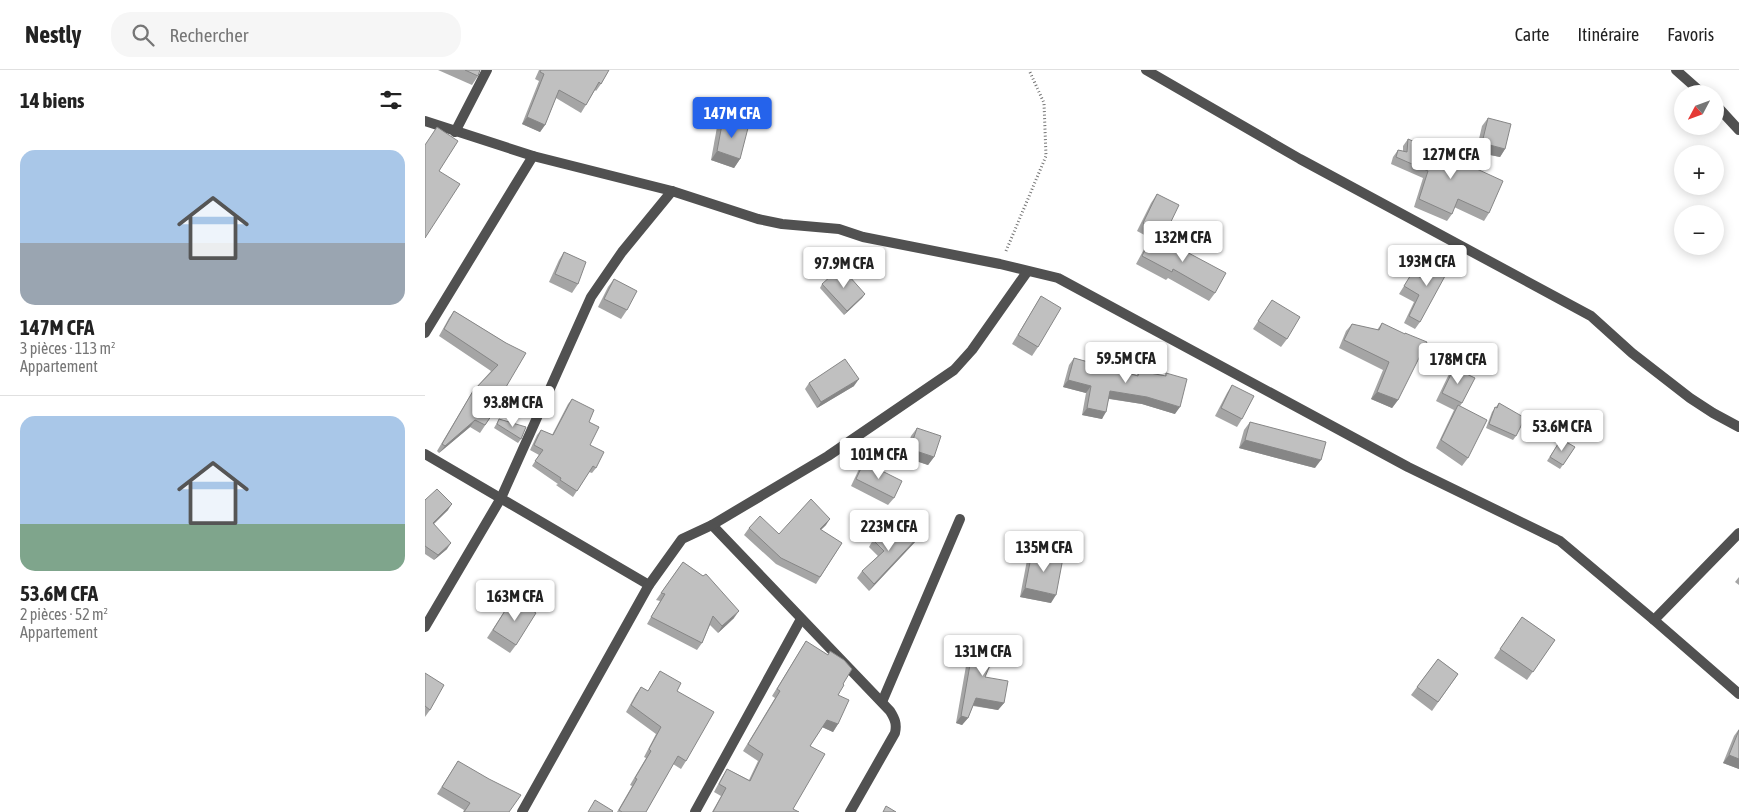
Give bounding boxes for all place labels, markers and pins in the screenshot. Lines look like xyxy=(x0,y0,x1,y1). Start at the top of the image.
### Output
pin: 147M CFA xyxy=(680,97,784,139)
pin: 127M CFA xyxy=(1399,138,1503,180)
pin: 132M CFA xyxy=(1131,220,1235,263)
pin: 193M CFA xyxy=(1375,244,1479,287)
pin: 97.9M CFA xyxy=(787,246,901,289)
pin: 59.5M CFA xyxy=(1069,342,1183,384)
pin: 178M CFA xyxy=(1406,342,1510,385)
pin: 93.8M CFA xyxy=(456,386,570,428)
pin: 53.6M CFA xyxy=(1505,410,1619,452)
pin: 101M CFA xyxy=(827,438,931,480)
pin: 223M CFA xyxy=(837,510,941,552)
pin: 135M CFA xyxy=(992,530,1096,573)
pin: 163M CFA xyxy=(463,580,567,622)
pin: 131M CFA xyxy=(931,634,1035,677)

